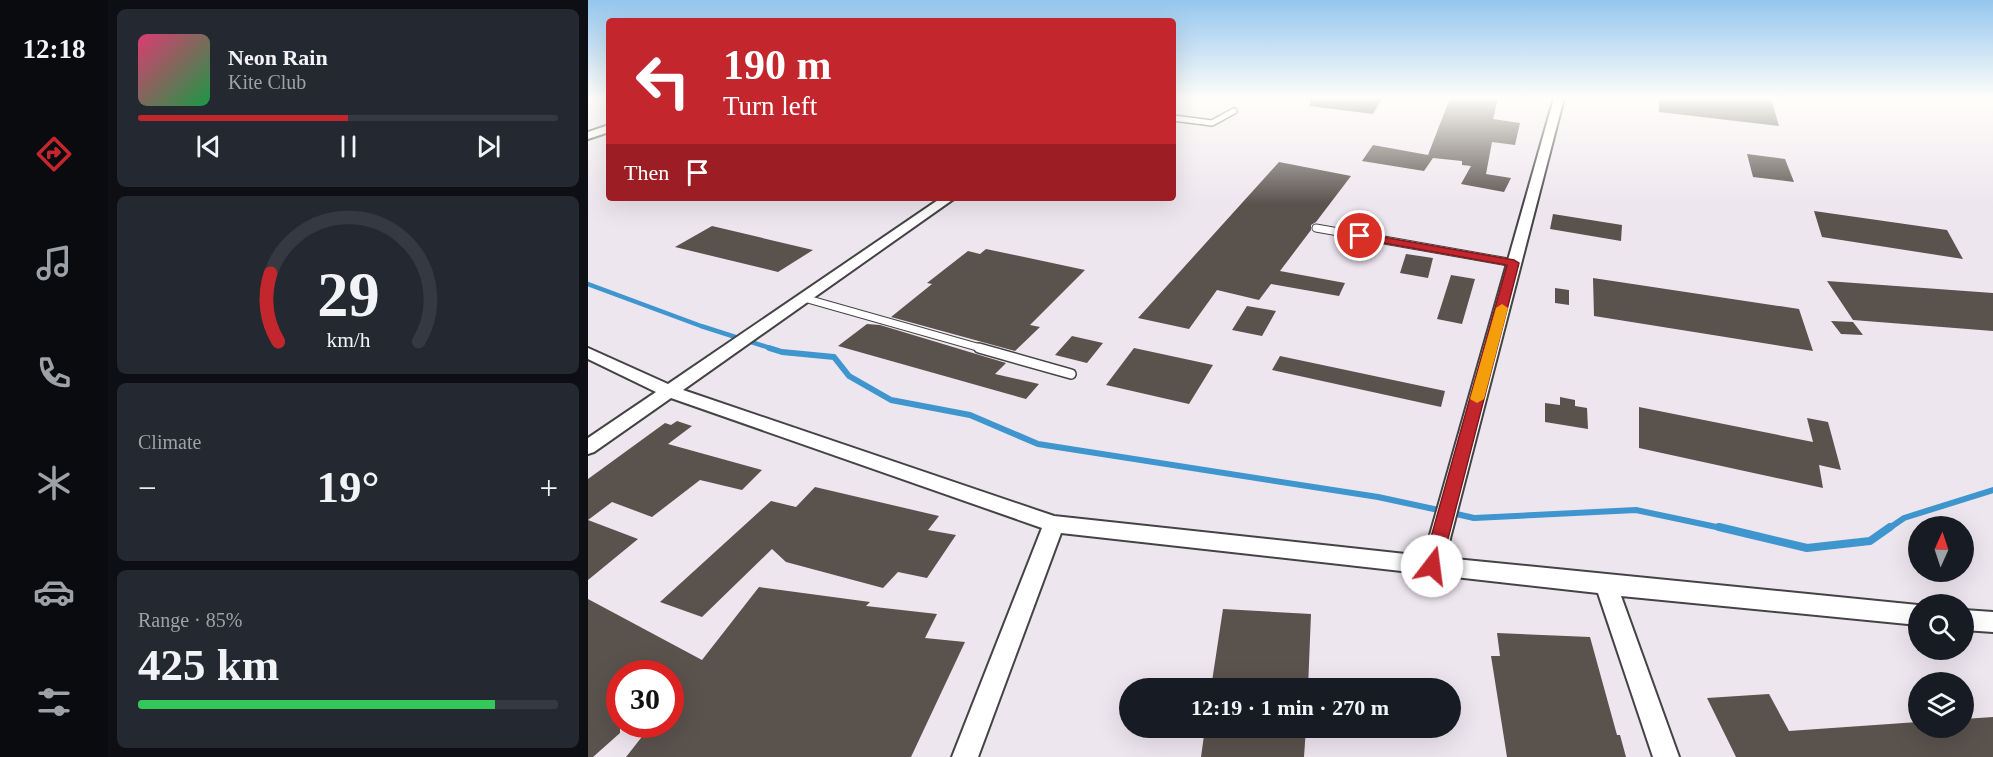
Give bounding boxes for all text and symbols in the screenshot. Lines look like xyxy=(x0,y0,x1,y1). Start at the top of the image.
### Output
text: 12:18 xyxy=(23,34,86,64)
icon: left xyxy=(624,42,702,120)
text: 190 m xyxy=(723,42,832,88)
text: Neon Rain xyxy=(228,45,328,70)
text: Kite Club xyxy=(228,71,306,93)
text: Turn left xyxy=(723,91,817,121)
icon: previous xyxy=(192,130,225,163)
icon: pause xyxy=(332,130,365,163)
icon: next xyxy=(472,130,505,163)
icon: directions xyxy=(33,133,75,175)
icon: arrive xyxy=(681,156,714,189)
text: Then xyxy=(624,160,669,185)
pin xyxy=(1334,210,1385,261)
icon: arrive xyxy=(1343,219,1376,252)
icon: music xyxy=(33,242,75,284)
text: 29 xyxy=(317,260,379,329)
text: km/h xyxy=(326,328,370,352)
icon: phone xyxy=(33,352,75,394)
text: Climate xyxy=(138,431,201,453)
icon: climate xyxy=(33,462,75,504)
text: 19° xyxy=(317,462,380,512)
text: − xyxy=(138,470,157,506)
text: + xyxy=(539,470,558,506)
north arrow xyxy=(1908,516,1974,582)
map controls xyxy=(1908,516,1974,738)
position arrow xyxy=(1400,534,1464,598)
icon: car xyxy=(33,571,75,613)
button: search xyxy=(1908,594,1974,660)
text: Range · 85% xyxy=(138,609,242,631)
text: 425 km xyxy=(138,640,279,690)
speed limit sign: 30 xyxy=(606,660,684,738)
button: layers xyxy=(1908,672,1974,738)
icon: filters xyxy=(33,681,75,723)
text: 12:19 · 1 min · 270 m xyxy=(1191,695,1389,720)

